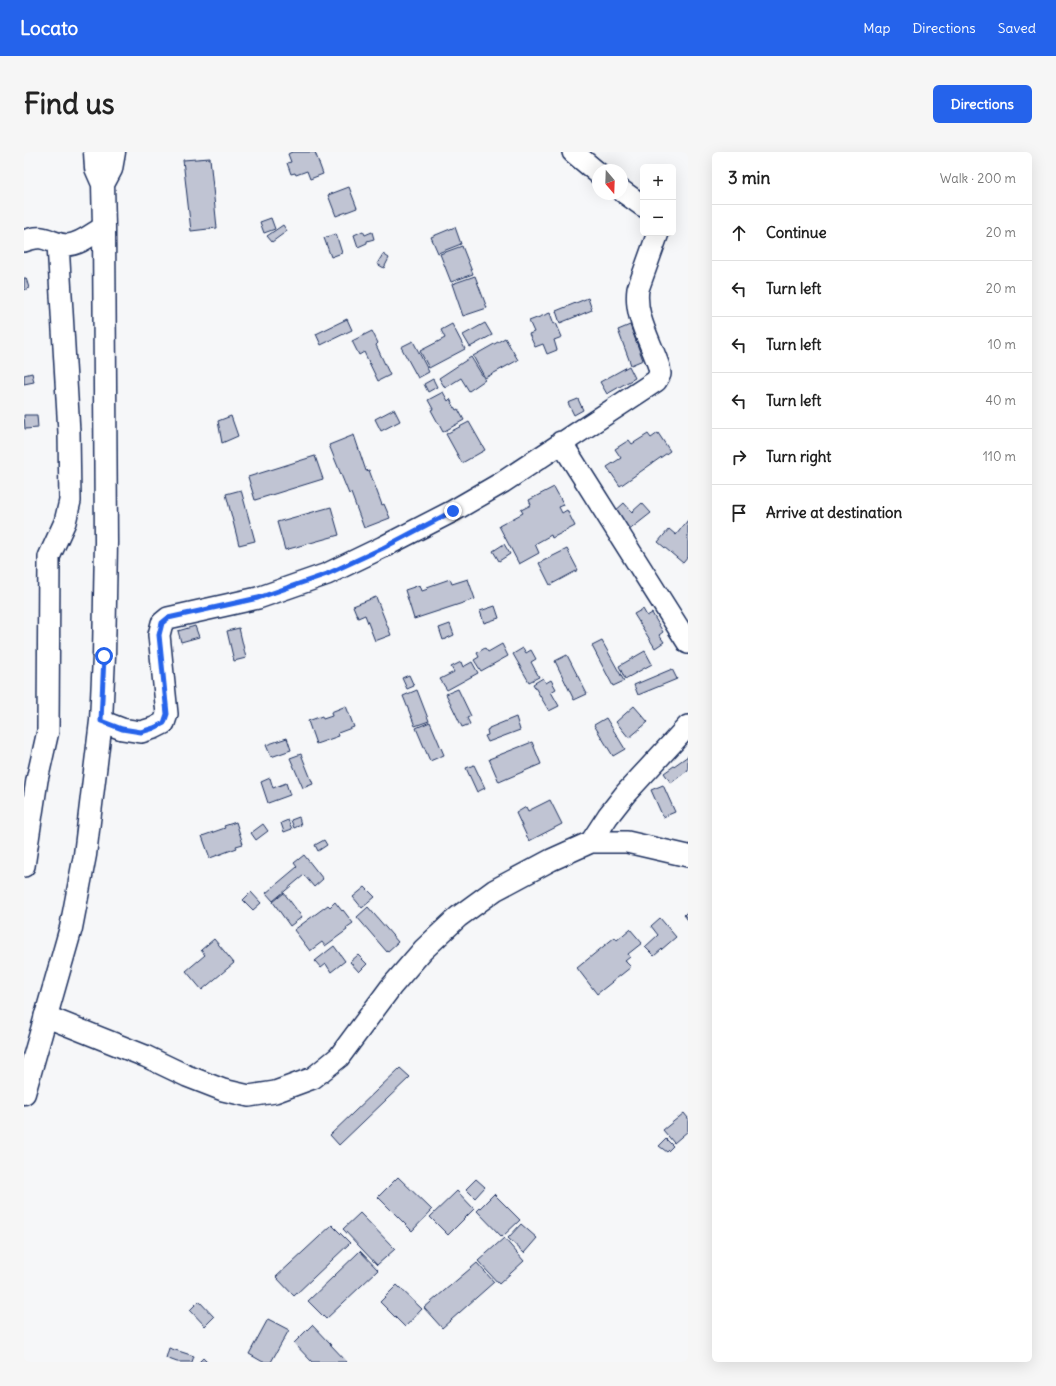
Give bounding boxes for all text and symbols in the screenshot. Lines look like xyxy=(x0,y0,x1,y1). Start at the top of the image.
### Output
text: Locato xyxy=(20,16,78,40)
text: Map xyxy=(863,19,890,37)
text: Directions xyxy=(912,19,976,37)
text: Saved xyxy=(998,19,1036,37)
button: Directions xyxy=(933,85,1032,123)
text: Find us xyxy=(24,86,115,122)
north arrow xyxy=(592,164,628,200)
map controls xyxy=(640,164,676,236)
button: + xyxy=(640,164,676,200)
text: 3 min xyxy=(728,167,770,189)
text: Walk · 200 m xyxy=(940,170,1016,187)
button: − xyxy=(640,200,676,236)
icon: ahead xyxy=(728,222,750,244)
text: Continue xyxy=(766,223,827,242)
text: 20 m xyxy=(986,224,1016,241)
icon: left xyxy=(728,278,750,300)
text: Turn left xyxy=(766,279,821,298)
text: 20 m xyxy=(986,280,1016,297)
icon: left xyxy=(728,334,750,356)
text: Turn left xyxy=(766,335,821,354)
text: 10 m xyxy=(988,336,1016,353)
icon: left xyxy=(728,390,750,412)
text: Turn left xyxy=(766,391,821,410)
text: 40 m xyxy=(985,392,1016,409)
icon: right xyxy=(728,446,750,468)
text: Turn right xyxy=(766,447,831,466)
text: 110 m xyxy=(983,448,1016,465)
route end xyxy=(444,502,462,520)
icon: arrive xyxy=(728,502,750,524)
text: Arrive at destination xyxy=(766,503,902,522)
route start xyxy=(95,647,113,665)

